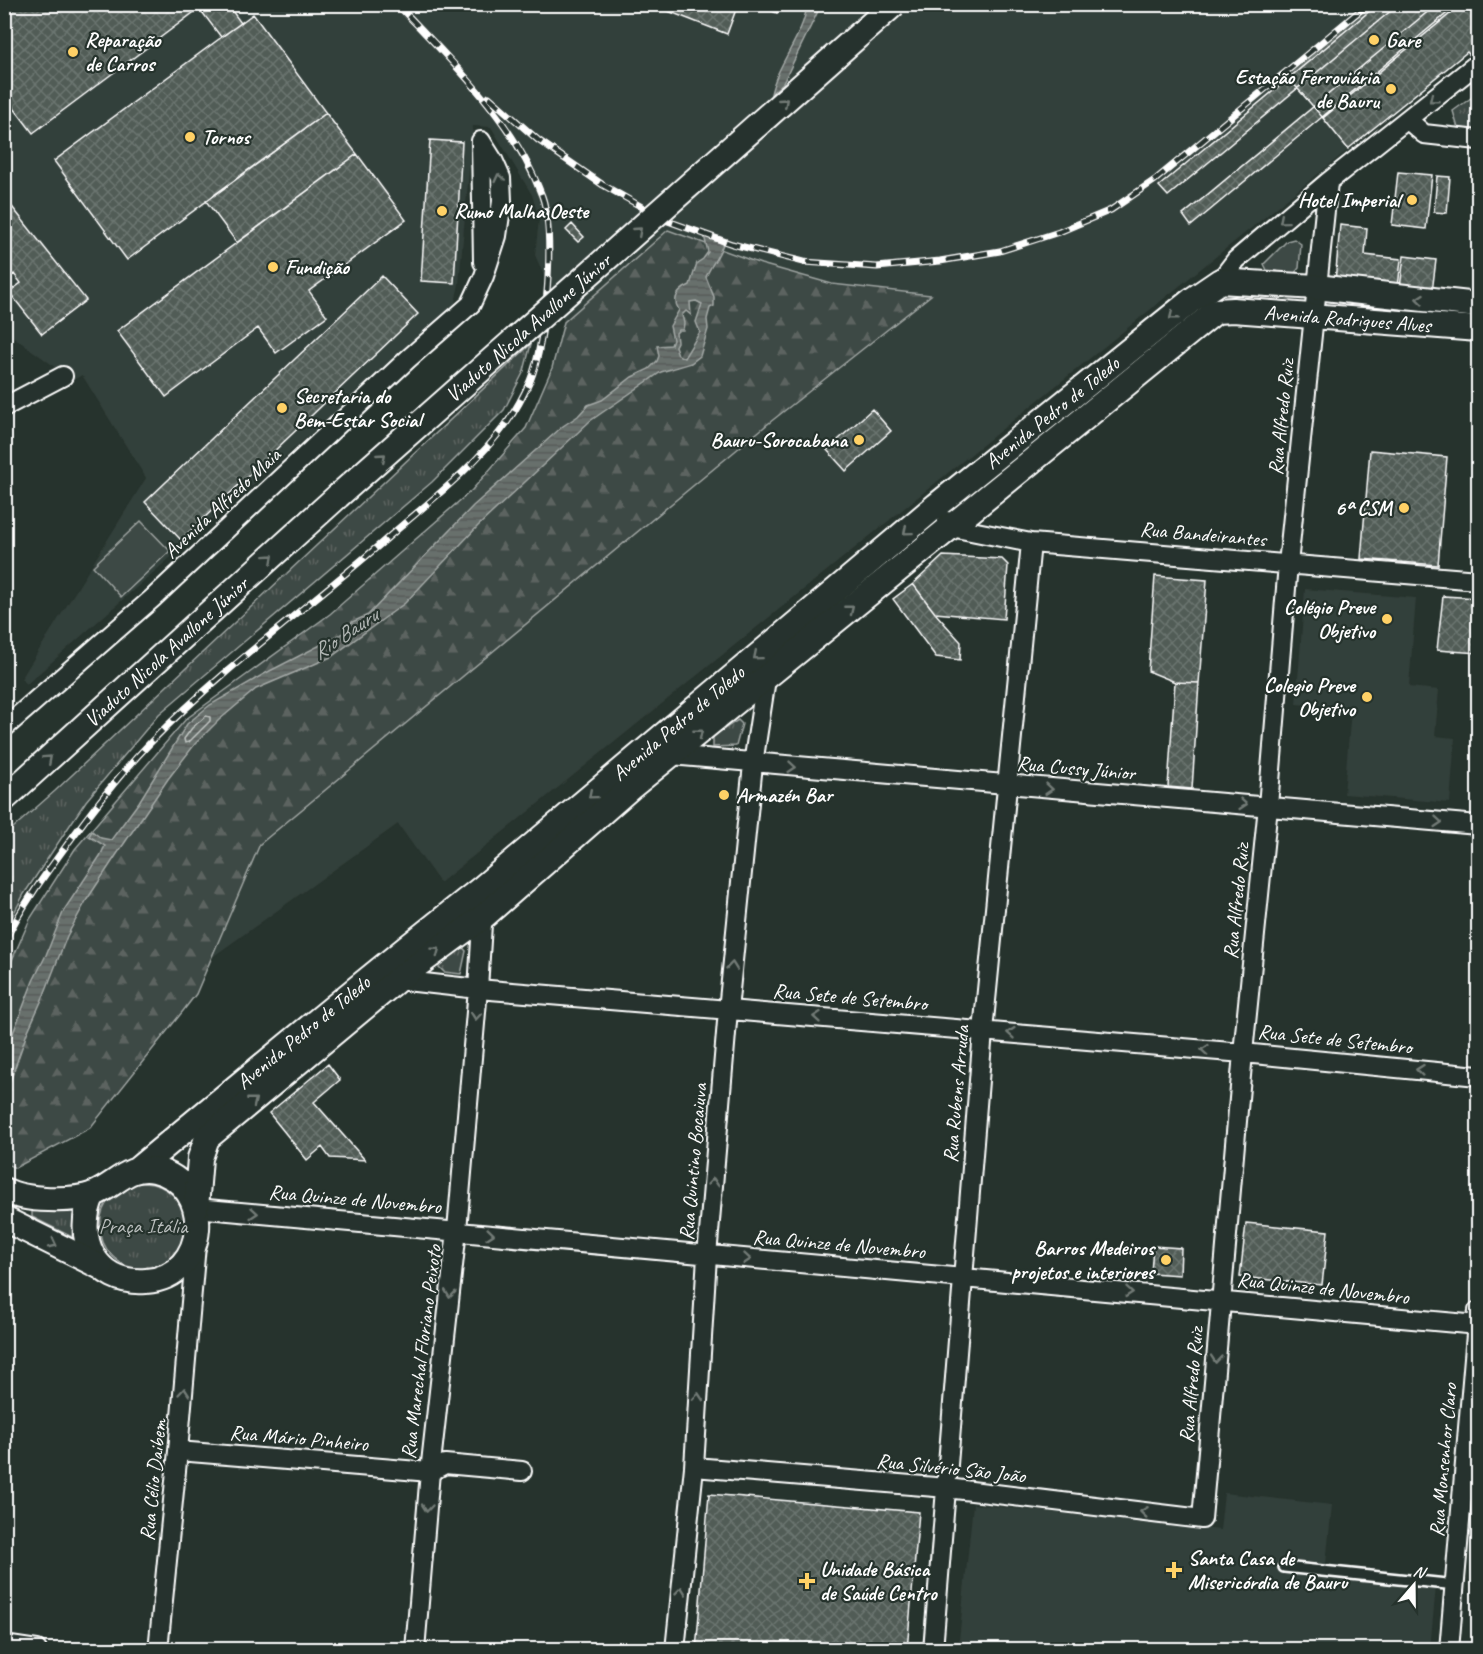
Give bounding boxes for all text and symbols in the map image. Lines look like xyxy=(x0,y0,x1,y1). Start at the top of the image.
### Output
place label: Reparação de Carros xyxy=(85,27,162,77)
place label: Gare xyxy=(1386,27,1422,53)
marker: Gare xyxy=(1367,33,1381,47)
marker: Reparação de Carros xyxy=(66,45,80,59)
place label: Estação Ferroviária de Bauru xyxy=(1235,64,1381,114)
marker: Estação Ferroviária de Bauru xyxy=(1384,82,1398,96)
one-way arrow xyxy=(1429,92,1440,103)
one-way arrow xyxy=(777,98,788,109)
place label: Tornos xyxy=(202,124,252,150)
marker: Tornos xyxy=(183,130,197,144)
one-way arrow xyxy=(493,174,506,184)
place label: Hotel Imperial xyxy=(1298,187,1404,213)
marker: Hotel Imperial xyxy=(1405,193,1419,207)
place label: Rumo Malha Oeste xyxy=(454,198,590,224)
marker: Rumo Malha Oeste xyxy=(435,204,449,218)
one-way arrow xyxy=(1279,213,1290,224)
one-way arrow xyxy=(631,227,642,238)
street label: Viaduto Nicola Avallone Júnior xyxy=(440,247,617,408)
place label: Fundição xyxy=(285,254,350,280)
marker: Fundição xyxy=(266,260,280,274)
one-way arrow xyxy=(1416,293,1425,305)
street label: Avenida Rodrigues Alves xyxy=(1263,299,1434,338)
one-way arrow xyxy=(1168,308,1179,319)
street label: Avenida Pedro de Toledo xyxy=(979,350,1126,475)
street label: Rua Alfredo Ruiz xyxy=(1262,355,1300,476)
place label: Secretaria do Bem-Estar Social xyxy=(294,383,425,433)
marker: Secretaria do Bem-Estar Social xyxy=(275,401,289,415)
place label: Bauru-Sorocabana xyxy=(710,427,848,453)
marker: Bauru-Sorocabana xyxy=(852,433,866,447)
street label: Avenida Alfredo Maia xyxy=(158,441,287,564)
one-way arrow xyxy=(375,453,386,464)
place label: 6ª CSM xyxy=(1335,495,1394,521)
marker: 6ª CSM xyxy=(1397,501,1411,515)
street label: Rua Bandeirantes xyxy=(1139,516,1269,553)
one-way arrow xyxy=(903,524,914,535)
one-way arrow xyxy=(263,554,274,565)
street label: Viaduto Nicola Avallone Júnior xyxy=(79,570,255,733)
place label: Colégio Preve Objetivo xyxy=(1284,594,1377,644)
water label: Rio Bauru xyxy=(307,600,386,666)
one-way arrow xyxy=(843,606,854,617)
marker: Colégio Preve Objetivo xyxy=(1380,612,1394,626)
one-way arrow xyxy=(753,649,764,660)
street label: Avenida Pedro de Toledo xyxy=(606,659,751,786)
place label: Colegio Preve Objetivo xyxy=(1264,672,1357,722)
marker: Colegio Preve Objetivo xyxy=(1360,690,1374,704)
one-way arrow xyxy=(692,729,703,740)
street label: Rua Cussy Júnior xyxy=(1016,750,1138,786)
one-way arrow xyxy=(41,755,52,766)
one-way arrow xyxy=(787,760,796,773)
place label: Armazén Bar xyxy=(736,782,835,808)
one-way arrow xyxy=(1044,782,1053,795)
one-way arrow xyxy=(588,787,599,798)
marker: Armazén Bar xyxy=(717,788,731,802)
one-way arrow xyxy=(1239,797,1248,810)
one-way arrow xyxy=(1433,815,1442,828)
street label: Rua Alfredo Ruiz xyxy=(1217,839,1255,960)
one-way arrow xyxy=(430,948,441,959)
one-way arrow xyxy=(726,962,738,971)
street label: Avenida Pedro de Toledo xyxy=(231,969,377,1095)
street label: Rua Sete de Setembro xyxy=(772,977,931,1017)
one-way arrow xyxy=(470,1011,483,1020)
one-way arrow xyxy=(812,1011,821,1024)
street label: Rua Sete de Setembro xyxy=(1257,1018,1416,1060)
street label: Rua Rubens Arruda xyxy=(937,1023,975,1164)
one-way arrow xyxy=(1006,1027,1015,1040)
one-way arrow xyxy=(1201,1044,1210,1057)
one-way arrow xyxy=(1416,1064,1425,1077)
street label: Rua Quintino Bocaiuva xyxy=(673,1081,713,1242)
one-way arrow xyxy=(246,1097,257,1108)
one-way arrow xyxy=(707,1177,720,1186)
street label: Rua Quinze de Novembro xyxy=(268,1179,444,1220)
one-way arrow xyxy=(249,1206,258,1219)
park label: Praça Itália xyxy=(99,1213,189,1239)
street label: Rua Quinze de Novembro xyxy=(752,1224,928,1265)
one-way arrow xyxy=(485,1227,494,1240)
place label: Barros Medeiros projetos e interiores xyxy=(1011,1235,1157,1285)
one-way arrow xyxy=(47,1237,58,1248)
street label: Rua Marechal Floriano Peixoto xyxy=(395,1242,447,1460)
one-way arrow xyxy=(742,1252,751,1265)
marker: Barros Medeiros projetos e interiores xyxy=(1159,1253,1173,1267)
street label: Rua Quinze de Novembro xyxy=(1236,1266,1412,1310)
one-way arrow xyxy=(1125,1285,1134,1298)
one-way arrow xyxy=(444,1289,457,1298)
street label: Rua Alfredo Ruiz xyxy=(1173,1324,1209,1444)
one-way arrow xyxy=(1210,1354,1223,1363)
street label: Rua Monsenhor Claro xyxy=(1423,1380,1463,1538)
one-way arrow xyxy=(177,1388,190,1397)
one-way arrow xyxy=(692,1393,705,1402)
street label: Rua Célio Daibem xyxy=(134,1417,172,1542)
street label: Rua Mário Pinheiro xyxy=(229,1419,371,1457)
street label: Rua Silvério São João xyxy=(875,1447,1028,1489)
one-way arrow xyxy=(420,1504,433,1513)
one-way arrow xyxy=(1140,1506,1149,1519)
place label: Santa Casa de Misericórdia de Bauru xyxy=(1188,1545,1349,1595)
north arrow xyxy=(1384,1555,1444,1615)
place label: Unidade Básica de Saúde Centro xyxy=(820,1556,938,1606)
marker: Santa Casa de Misericórdia de Bauru xyxy=(1165,1561,1183,1579)
text: N xyxy=(1411,1561,1430,1584)
marker: Unidade Básica de Saúde Centro xyxy=(798,1572,816,1590)
one-way arrow xyxy=(674,1587,687,1596)

